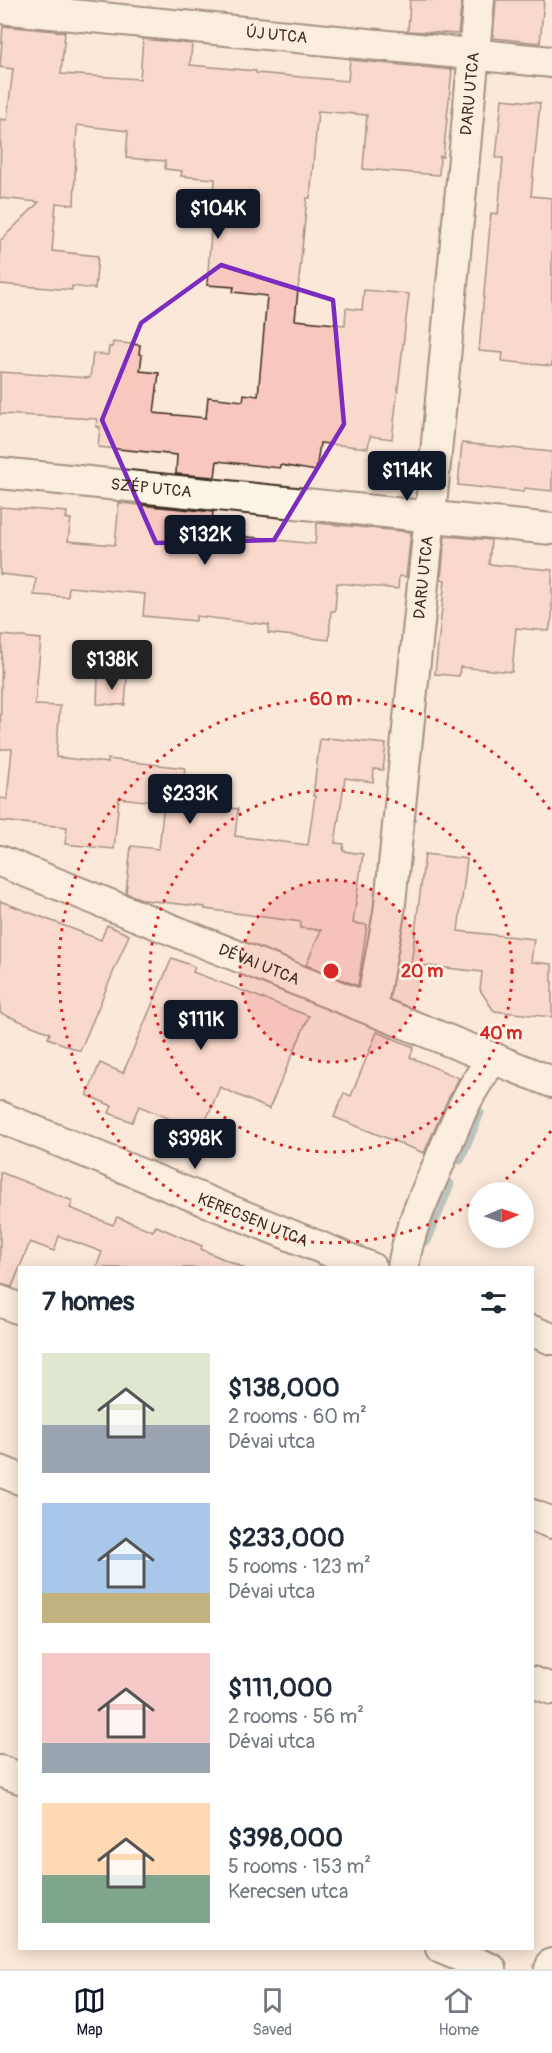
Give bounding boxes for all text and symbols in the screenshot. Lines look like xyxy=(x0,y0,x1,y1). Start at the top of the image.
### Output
street label: ÚJ UTCA xyxy=(245,22,308,48)
street label: DARU UTCA xyxy=(456,51,484,136)
pin: $104K xyxy=(176,189,260,240)
text: $104K xyxy=(190,196,246,221)
pin: $114K xyxy=(365,451,449,502)
text: $114K xyxy=(382,458,432,483)
street label: SZÉP UTCA xyxy=(110,474,193,502)
pin: $132K xyxy=(163,515,247,566)
text: $132K xyxy=(178,522,232,547)
street label: DARU UTCA xyxy=(409,535,438,620)
pin: $138K xyxy=(70,640,154,691)
text: $138K xyxy=(86,647,138,672)
text: 60 m xyxy=(310,688,352,711)
pin: $233K xyxy=(148,774,232,825)
text: $233K xyxy=(162,781,218,806)
street label: DÉVAI UTCA xyxy=(216,940,302,990)
text: 20 m xyxy=(401,960,443,983)
centre of rings xyxy=(321,961,341,981)
pin: $111K xyxy=(159,1000,243,1051)
text: $111K xyxy=(178,1007,224,1032)
text: 40 m xyxy=(480,1022,522,1045)
pin: $398K xyxy=(153,1119,237,1170)
text: $398K xyxy=(168,1126,222,1151)
north arrow xyxy=(468,1182,534,1248)
map controls xyxy=(468,1182,534,1248)
street label: KERECSEN UTCA xyxy=(195,1189,311,1251)
text: 7 homes xyxy=(42,1286,134,1318)
icon: filters xyxy=(477,1286,510,1319)
text: $138,000 xyxy=(228,1372,340,1404)
icon: home xyxy=(90,1377,162,1449)
text: 2 rooms · 60 m² xyxy=(228,1404,367,1429)
text: Dévai utca xyxy=(228,1429,315,1454)
text: $233,000 xyxy=(228,1522,345,1554)
icon: home xyxy=(90,1527,162,1599)
text: 5 rooms · 123 m² xyxy=(228,1554,371,1579)
text: Dévai utca xyxy=(228,1579,315,1604)
text: $111,000 xyxy=(228,1672,332,1704)
icon: home xyxy=(90,1677,162,1749)
text: 2 rooms · 56 m² xyxy=(228,1704,364,1729)
text: Dévai utca xyxy=(228,1729,315,1754)
text: $398,000 xyxy=(228,1822,343,1854)
icon: home xyxy=(90,1827,162,1899)
text: 5 rooms · 153 m² xyxy=(228,1854,371,1879)
text: Kerecsen utca xyxy=(228,1879,348,1904)
tab: Map xyxy=(73,1984,106,2040)
tab: Saved xyxy=(252,1984,292,2040)
tab: Home xyxy=(438,1984,479,2040)

